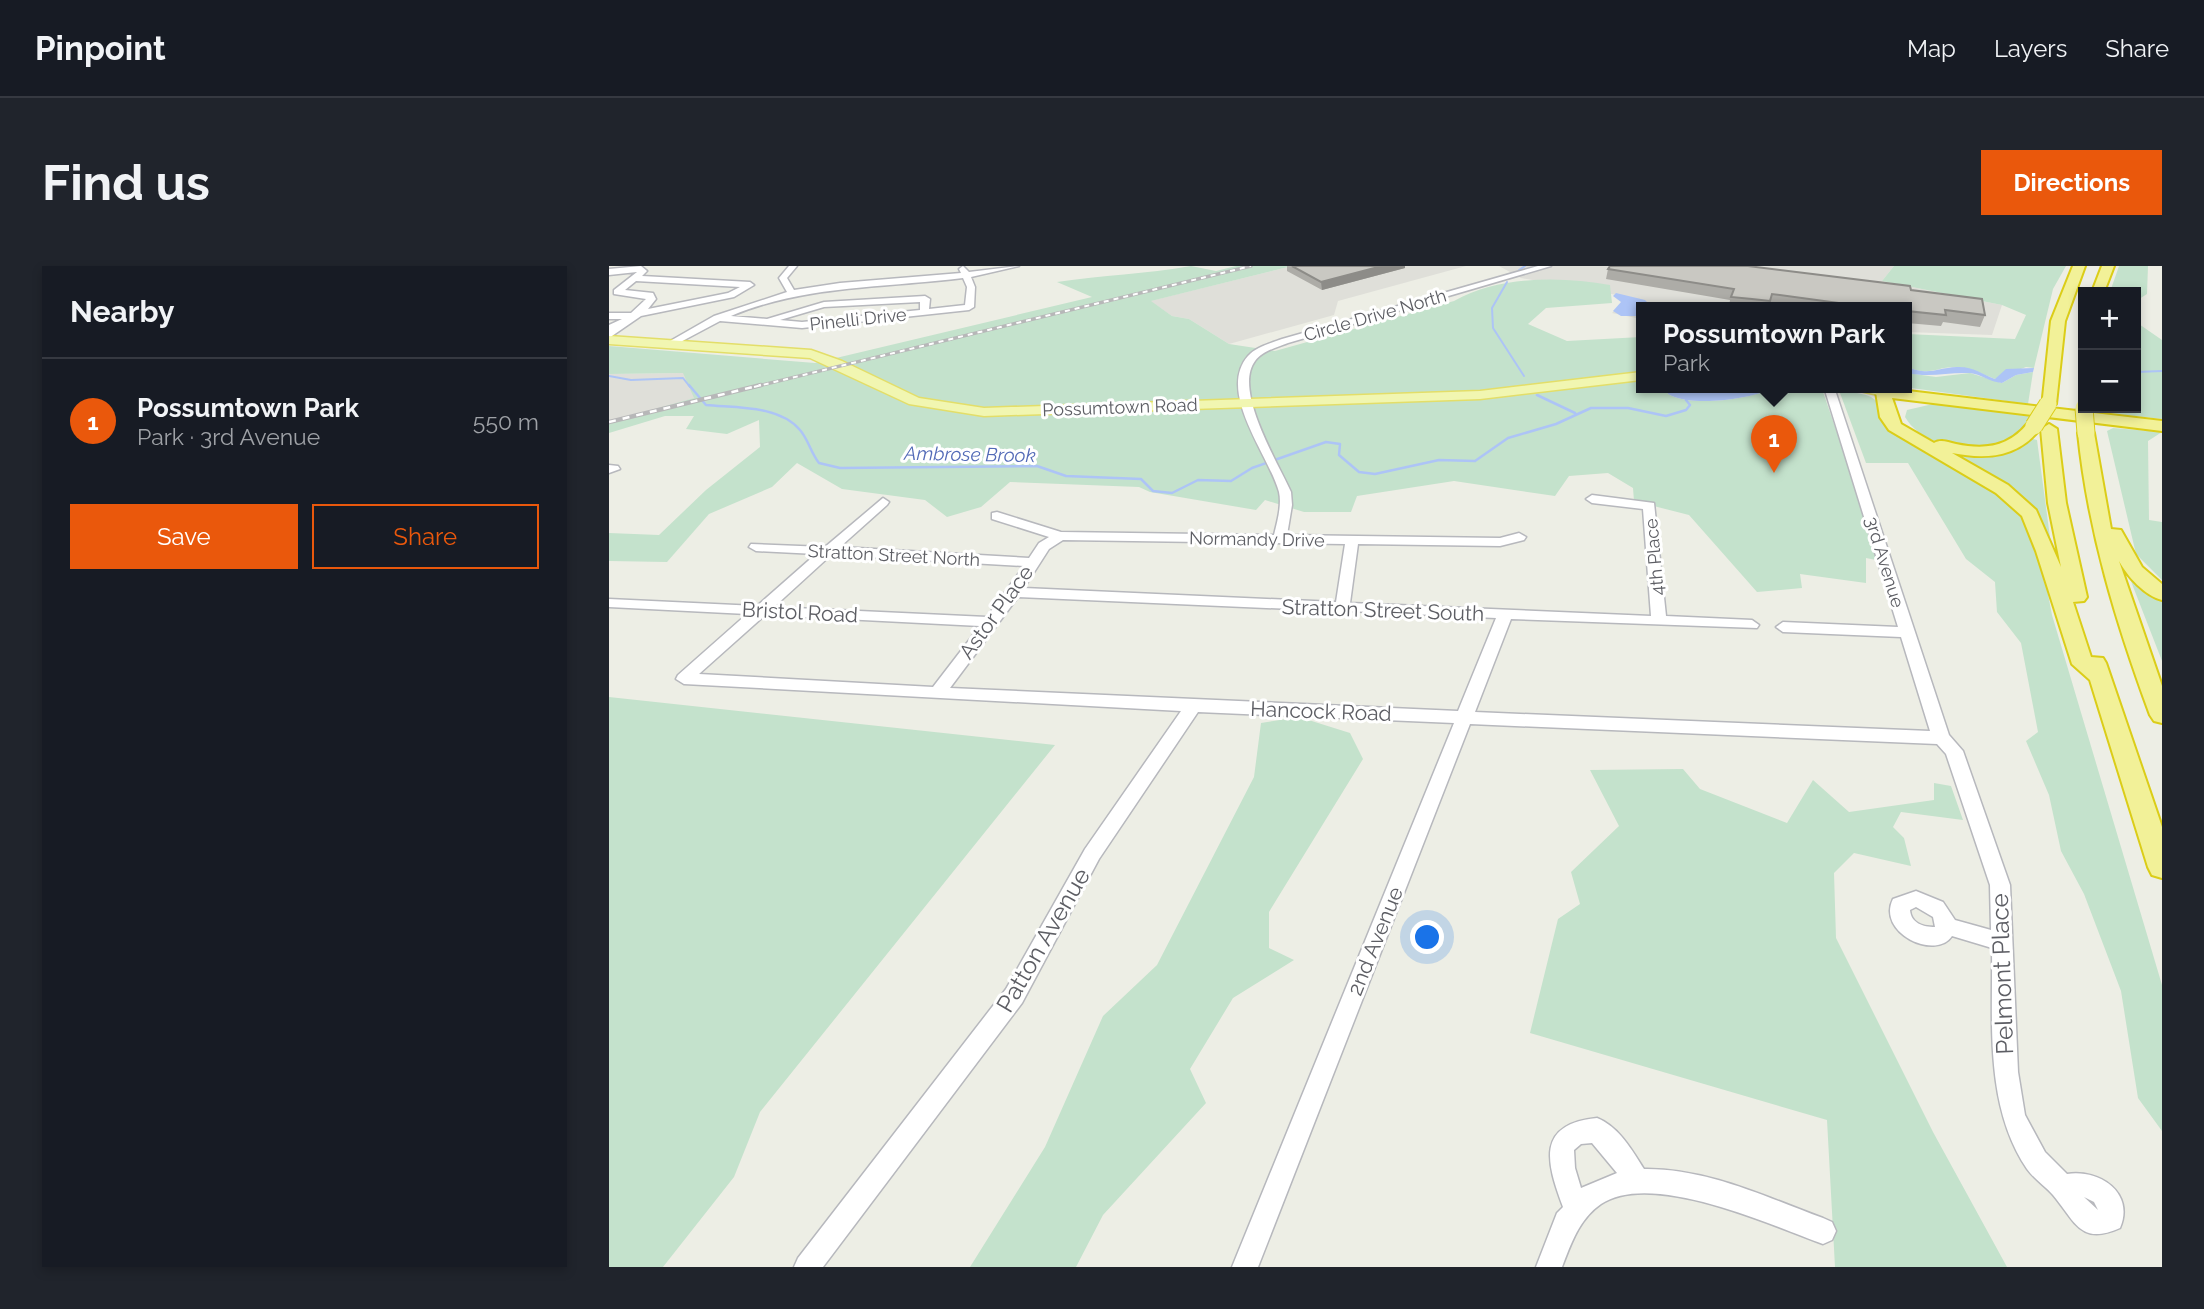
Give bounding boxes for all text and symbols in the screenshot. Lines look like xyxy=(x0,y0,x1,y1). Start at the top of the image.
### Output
text: Pinpoint xyxy=(35,29,166,68)
text: Map xyxy=(1907,34,1956,63)
text: Layers xyxy=(1994,34,2067,63)
text: Share xyxy=(2105,34,2169,63)
button: Directions xyxy=(1981,150,2162,215)
text: Find us xyxy=(42,154,210,211)
street label: Circle Drive North xyxy=(1301,285,1449,345)
map controls xyxy=(2078,287,2141,413)
button: + xyxy=(2078,287,2141,350)
text: Nearby xyxy=(70,294,174,329)
popup xyxy=(1636,302,1912,393)
street label: Pinelli Drive xyxy=(808,303,908,335)
text: Possumtown Park xyxy=(1663,319,1885,349)
text: Park xyxy=(1663,349,1710,376)
button: − xyxy=(2078,350,2141,413)
text: Possumtown Park xyxy=(137,393,359,423)
street label: Possumtown Road xyxy=(1042,394,1198,420)
text: 1 xyxy=(87,408,99,435)
text: 550 m xyxy=(473,408,539,435)
pin: 1 xyxy=(1751,415,1797,473)
text: Park · 3rd Avenue xyxy=(137,423,320,450)
water label: Ambrose Brook xyxy=(903,442,1036,466)
button: Save xyxy=(70,504,298,569)
button: Share xyxy=(312,504,539,569)
street label: 3rd Avenue xyxy=(1861,514,1909,610)
street label: 4th Place xyxy=(1640,517,1668,596)
street label: Normandy Drive xyxy=(1189,527,1325,551)
street label: Stratton Street North xyxy=(807,540,981,570)
street label: Astor Place xyxy=(954,560,1038,664)
street label: Stratton Street South xyxy=(1281,594,1485,626)
street label: Bristol Road xyxy=(741,596,859,628)
street label: Hancock Road xyxy=(1250,696,1392,726)
street label: Patton Avenue xyxy=(990,863,1096,1017)
street label: 2nd Avenue xyxy=(1342,883,1408,999)
street label: Pelmont Place xyxy=(1985,893,2019,1055)
your location xyxy=(1410,920,1444,954)

